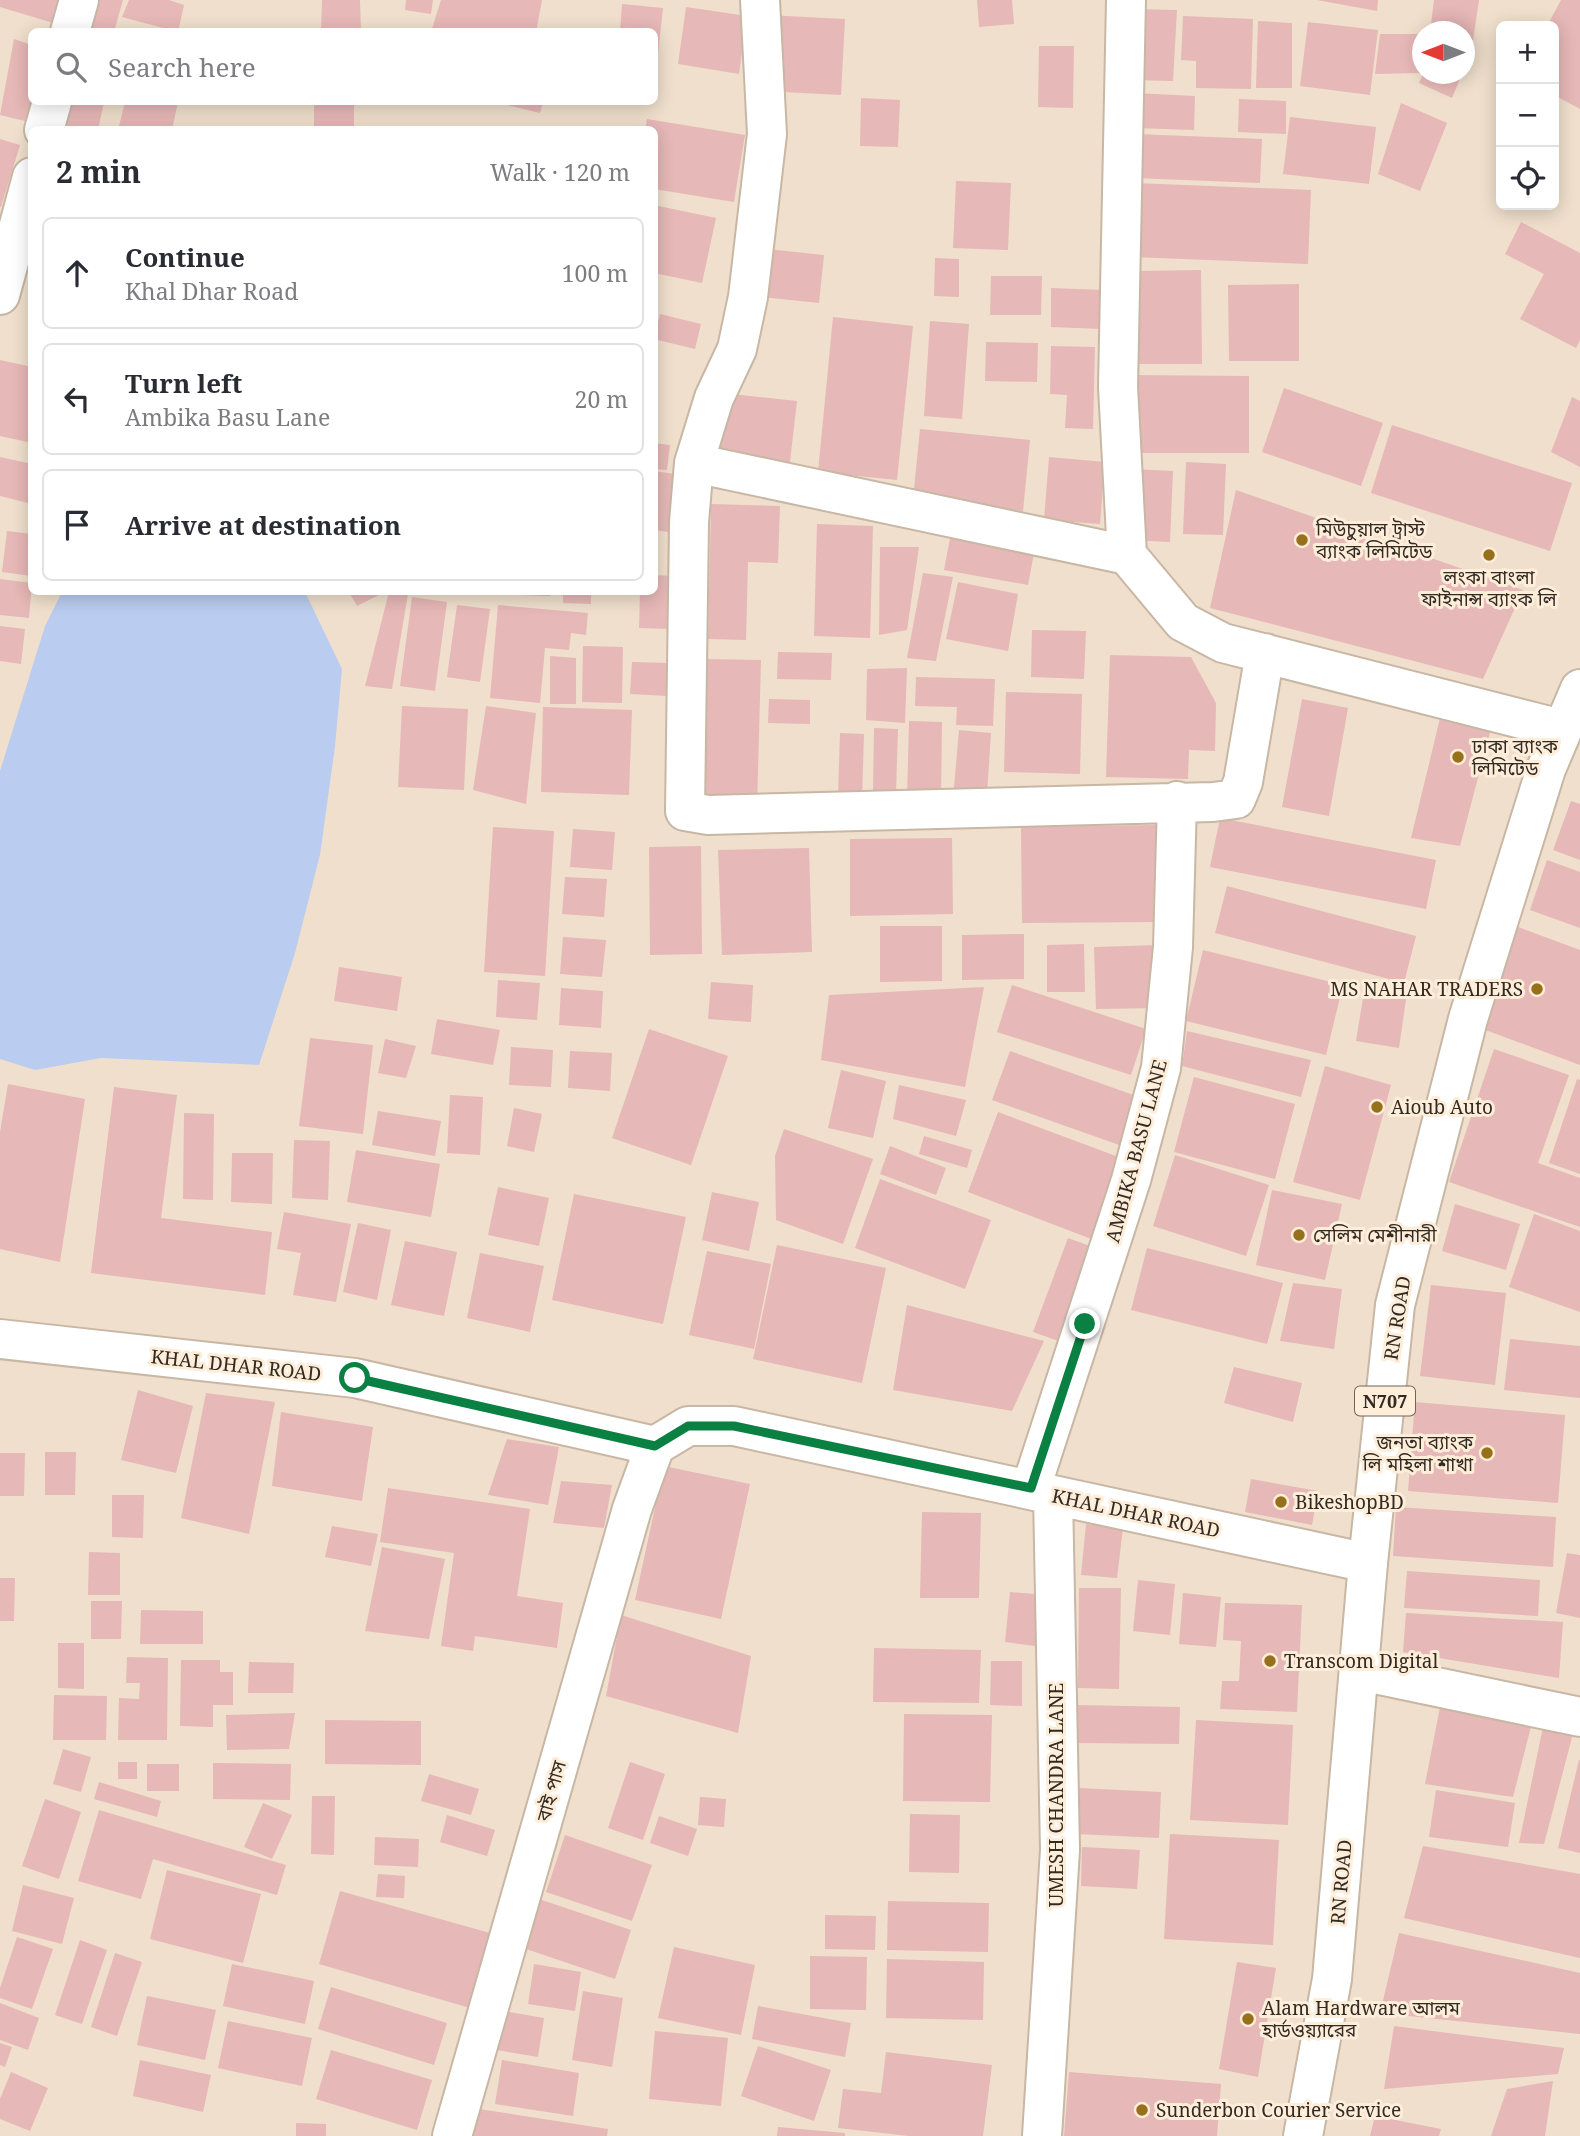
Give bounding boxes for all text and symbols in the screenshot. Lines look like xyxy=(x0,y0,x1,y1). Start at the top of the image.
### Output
north arrow xyxy=(1412,21,1475,84)
map controls xyxy=(1496,21,1559,210)
button: + xyxy=(1496,21,1559,84)
search box xyxy=(28,28,658,105)
icon: search xyxy=(52,48,90,86)
text: Search here xyxy=(108,49,256,85)
button: − xyxy=(1496,84,1559,147)
button: locate xyxy=(1496,147,1559,210)
text: 2 min xyxy=(56,151,141,192)
text: Walk · 120 m xyxy=(490,156,630,188)
text: Continue xyxy=(125,239,245,275)
icon: ahead xyxy=(58,254,96,292)
text: 100 m xyxy=(562,257,628,289)
text: Khal Dhar Road xyxy=(125,275,298,307)
text: Turn left xyxy=(125,365,242,401)
icon: left xyxy=(58,380,96,418)
text: 20 m xyxy=(575,383,628,415)
text: Ambika Basu Lane xyxy=(125,401,330,433)
icon: arrive xyxy=(58,506,96,544)
text: Arrive at destination xyxy=(125,507,401,543)
place label: মিউচুয়াল ট্রাস্ট ব্যাংক লিমিটেড xyxy=(1315,516,1433,564)
marker: মিউচুয়াল ট্রাস্ট ব্যাংক লিমিটেড xyxy=(1294,532,1310,548)
marker: লংকা বাংলা ফাইনান্স ব্যাংক লি xyxy=(1481,547,1497,563)
place label: লংকা বাংলা ফাইনান্স ব্যাংক লি xyxy=(1420,564,1558,612)
place label: ঢাকা ব্যাংক লিমিটেড xyxy=(1471,733,1559,781)
marker: ঢাকা ব্যাংক লিমিটেড xyxy=(1450,749,1466,765)
place label: MS NAHAR TRADERS xyxy=(1330,976,1523,1002)
marker: MS NAHAR TRADERS xyxy=(1529,981,1545,997)
street label: AMBIKA BASU LANE xyxy=(1099,1057,1173,1245)
place label: Aioub Auto xyxy=(1391,1094,1493,1120)
marker: Aioub Auto xyxy=(1369,1099,1385,1115)
place label: সেলিম মেশীনারী xyxy=(1313,1222,1438,1248)
marker: সেলিম মেশীনারী xyxy=(1291,1227,1307,1243)
street label: RN ROAD xyxy=(1378,1274,1416,1362)
route end xyxy=(1069,1308,1100,1339)
street label: KHAL DHAR ROAD xyxy=(149,1343,323,1387)
route start xyxy=(339,1362,370,1393)
road number: N707 xyxy=(1355,1386,1415,1416)
place label: জনতা ব্যাংক লি মহিলা শাখা xyxy=(1362,1429,1474,1477)
marker: জনতা ব্যাংক লি মহিলা শাখা xyxy=(1479,1445,1495,1461)
street label: KHAL DHAR ROAD xyxy=(1050,1482,1222,1544)
place label: BikeshopBD xyxy=(1295,1489,1404,1515)
marker: BikeshopBD xyxy=(1273,1494,1289,1510)
place label: Transcom Digital xyxy=(1284,1648,1439,1674)
marker: Transcom Digital xyxy=(1262,1653,1278,1669)
street label: UMESH CHANDRA LANE xyxy=(1043,1683,1069,1907)
street label: বাই পাস xyxy=(530,1757,572,1825)
street label: RN ROAD xyxy=(1324,1839,1358,1925)
place label: Alam Hardware আলম হার্ডওয়্যারের xyxy=(1261,1995,1460,2043)
marker: Alam Hardware আলম হার্ডওয়্যারের xyxy=(1240,2011,1256,2027)
place label: Sunderbon Courier Service xyxy=(1156,2097,1401,2123)
marker: Sunderbon Courier Service xyxy=(1134,2102,1150,2118)

